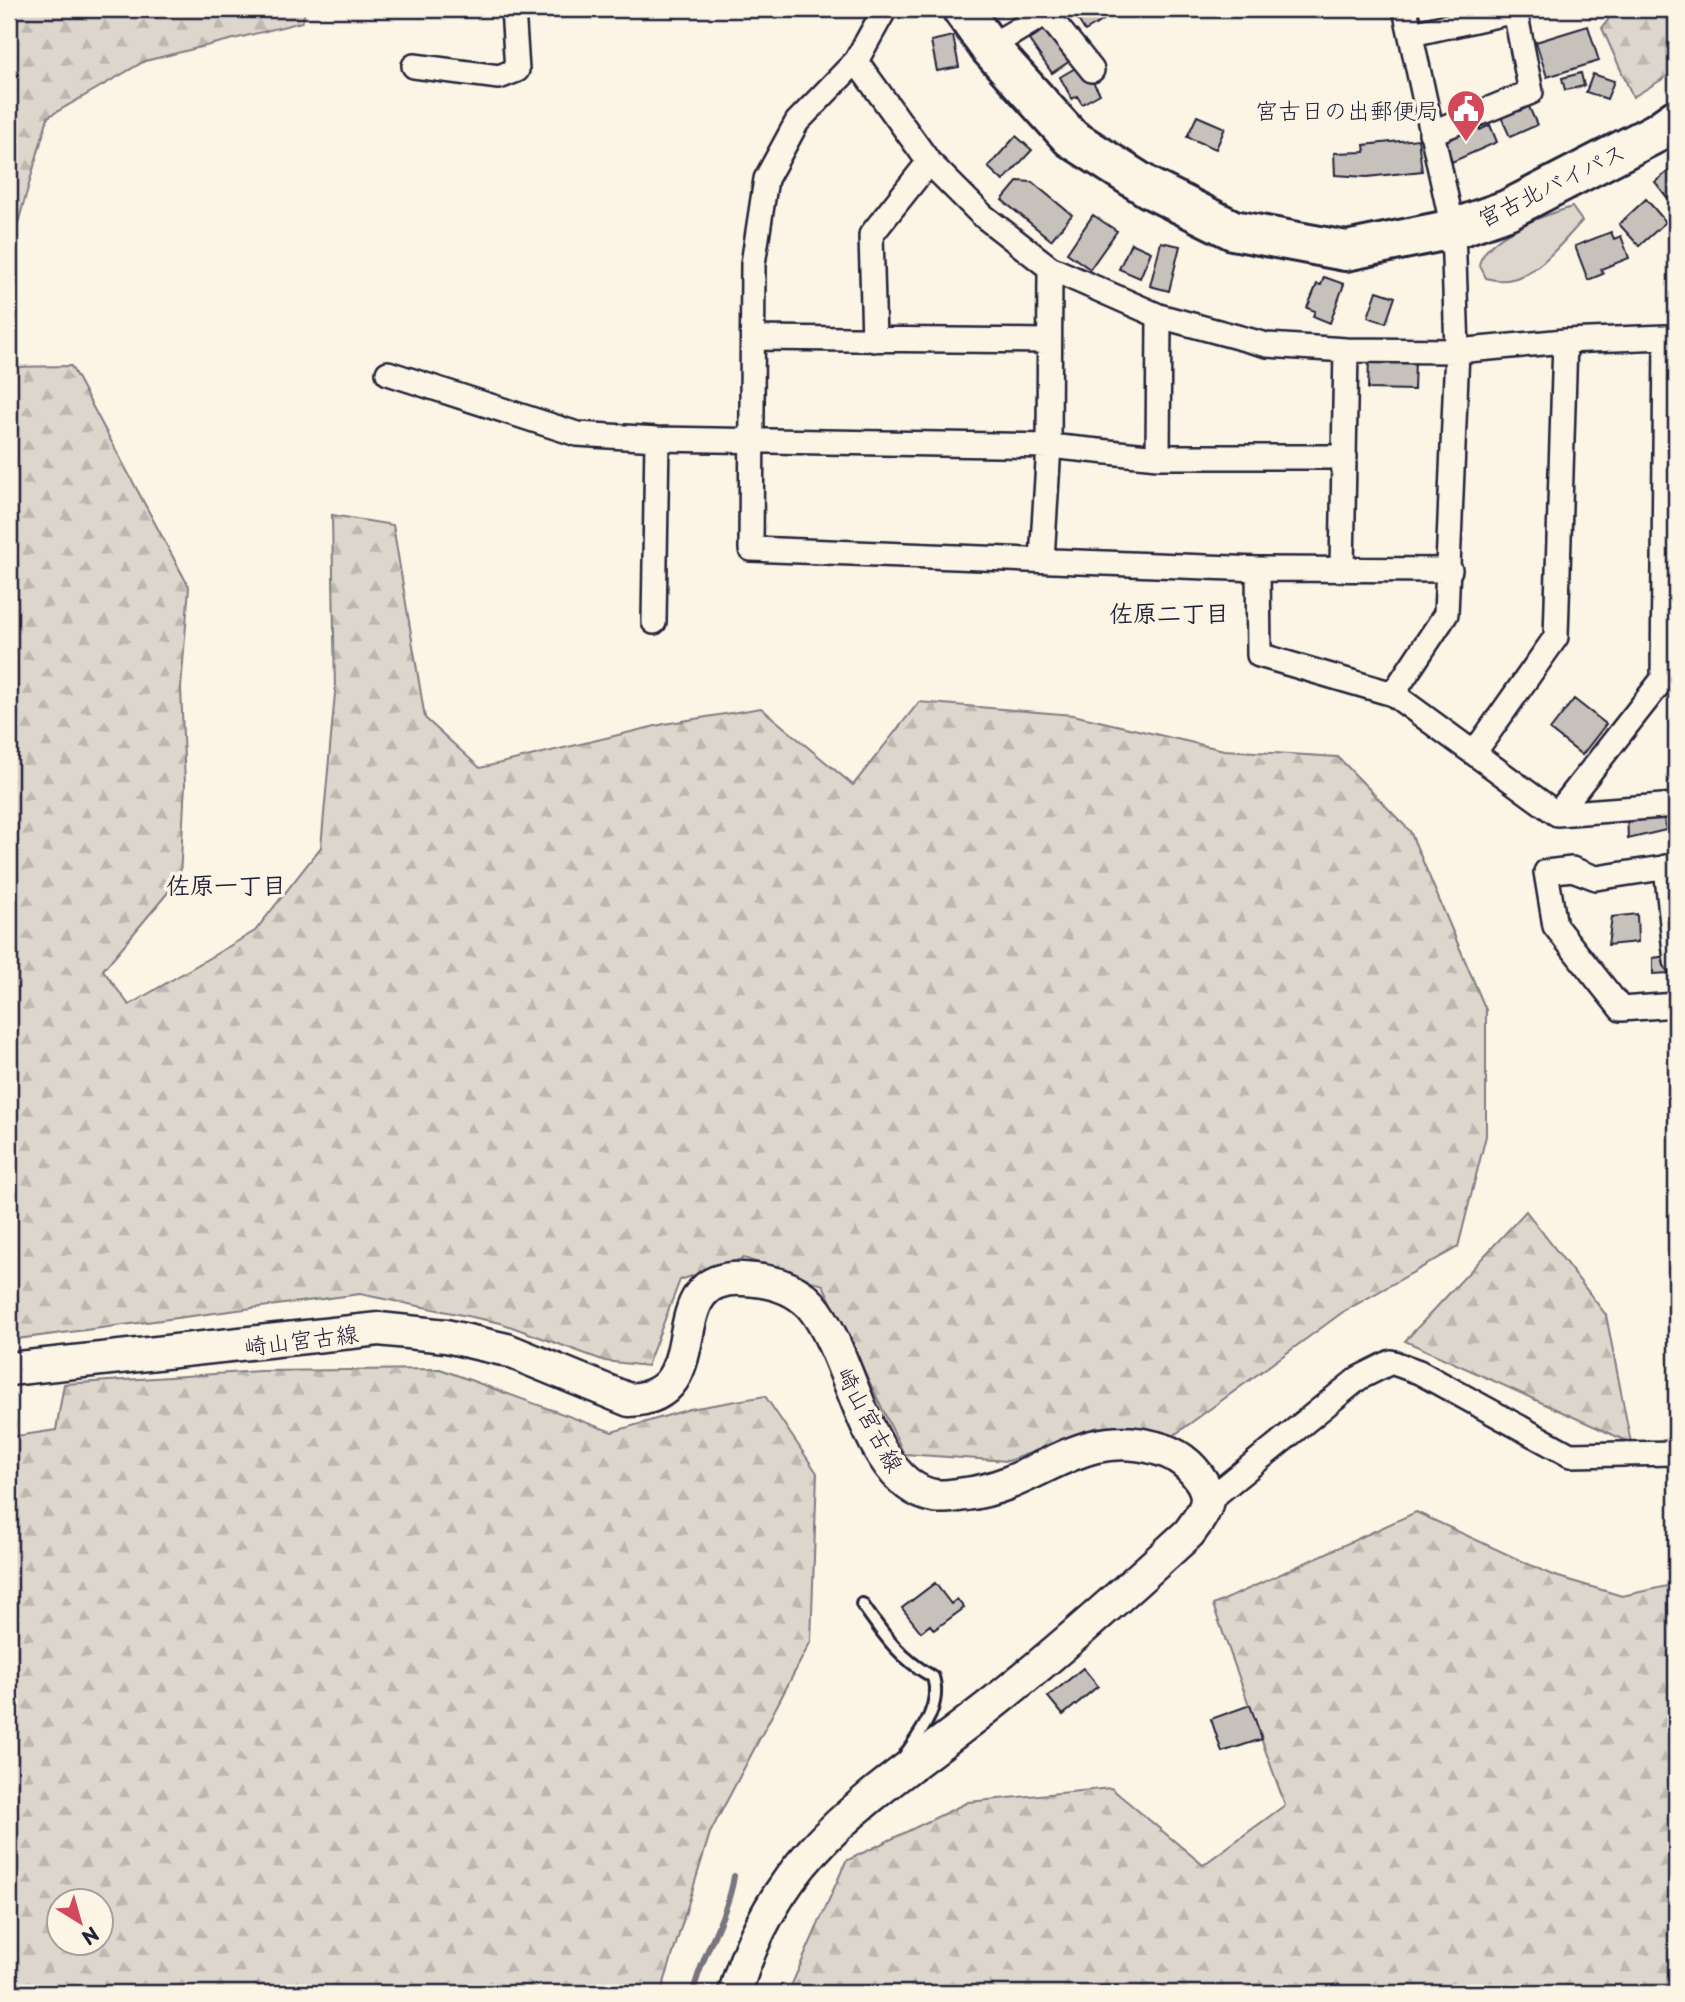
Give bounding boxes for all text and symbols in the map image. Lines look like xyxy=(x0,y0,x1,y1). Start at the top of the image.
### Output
public building icon: 宮古日の出郵便局 xyxy=(1445,88,1487,143)
place label: 宮古日の出郵便局 xyxy=(1255,92,1439,127)
street label: 宮古北バイパス xyxy=(1471,133,1631,235)
district label: 佐原二丁目 xyxy=(1109,594,1229,630)
district label: 佐原一丁目 xyxy=(166,866,286,902)
street label: 崎山宮古線 xyxy=(242,1315,360,1363)
street label: 崎山宮古線 xyxy=(829,1360,913,1478)
north arrow xyxy=(46,1886,116,1956)
text: N xyxy=(76,1921,105,1952)

